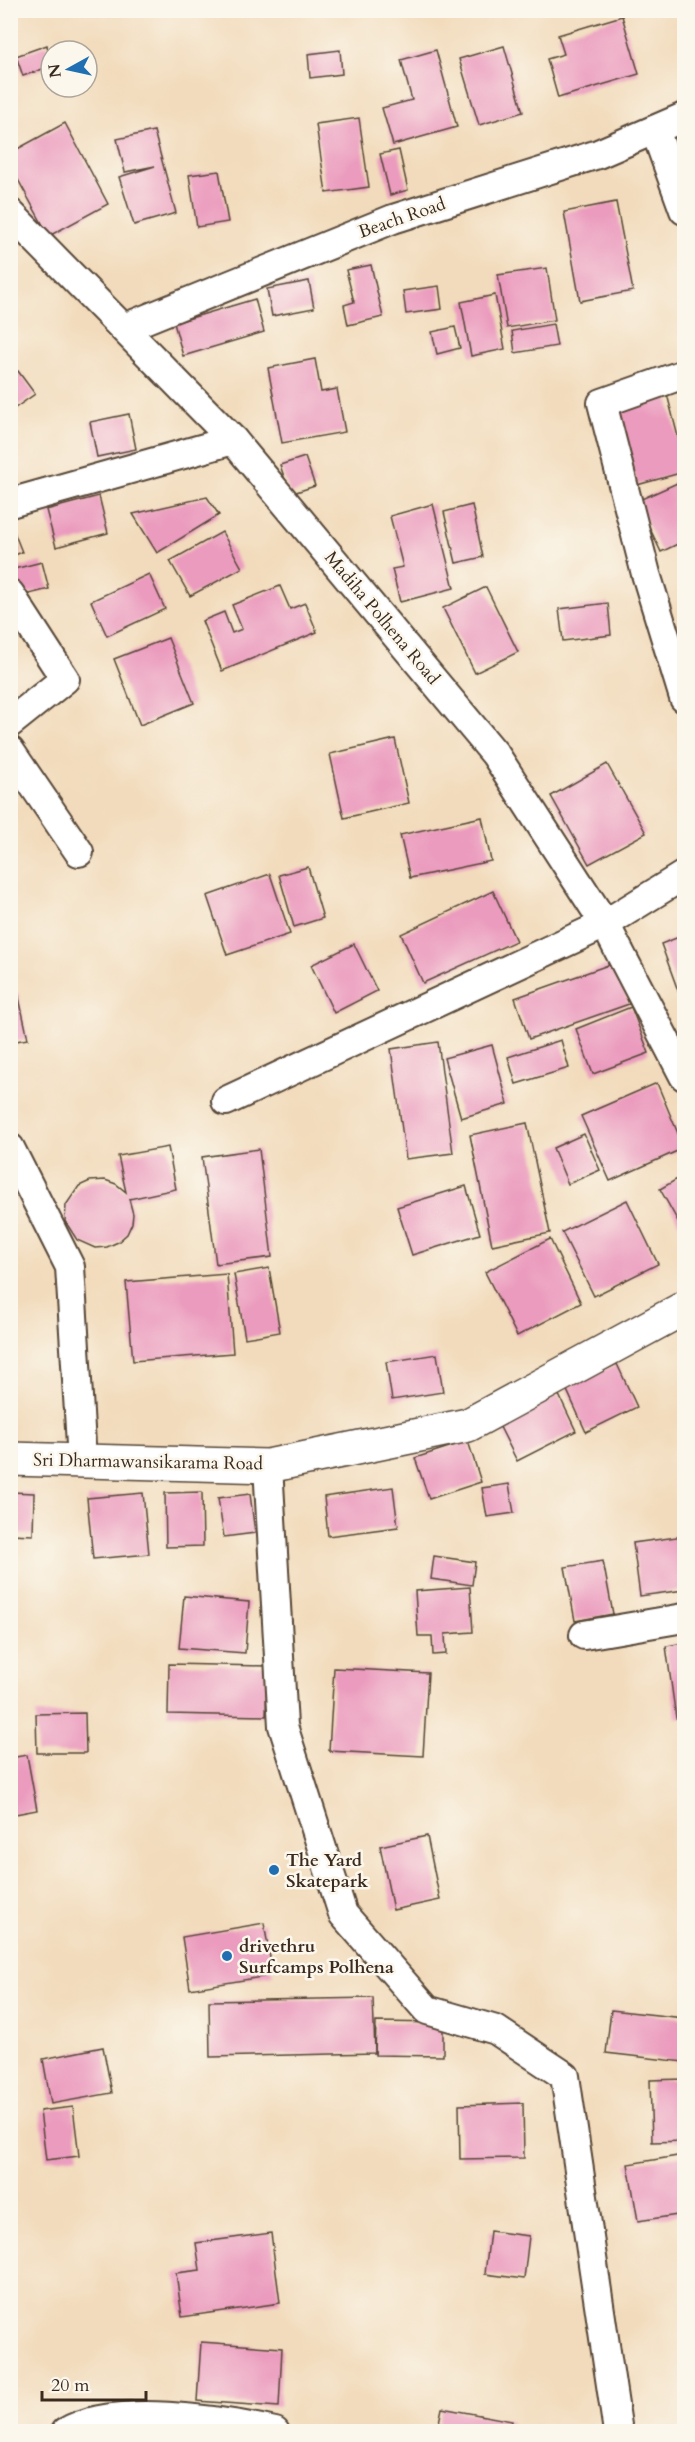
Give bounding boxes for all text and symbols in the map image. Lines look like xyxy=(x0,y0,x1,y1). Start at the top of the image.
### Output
north arrow xyxy=(39,39,99,99)
text: N xyxy=(43,62,67,79)
street label: Beach Road xyxy=(355,191,449,245)
street label: Madiha Polhena Road xyxy=(319,546,446,690)
street label: Sri Dharmawansikarama Road xyxy=(33,1447,264,1477)
place label: The Yard Skatepark xyxy=(286,1848,369,1894)
marker: The Yard Skatepark xyxy=(267,1863,281,1877)
place label: drivethru Surfcamps Polhena xyxy=(239,1934,394,1980)
marker: drivethru Surfcamps Polhena xyxy=(220,1949,234,1963)
scale bar xyxy=(42,2364,146,2402)
text: 20 m xyxy=(51,2373,90,2398)

